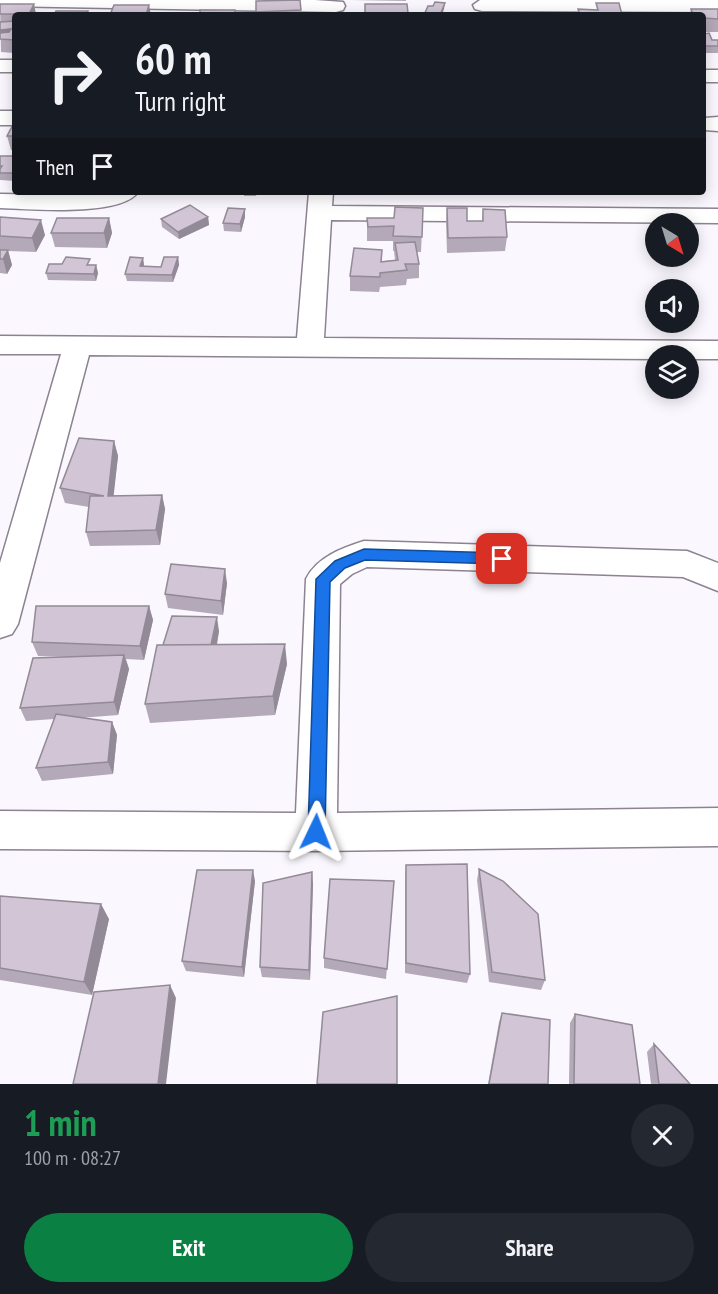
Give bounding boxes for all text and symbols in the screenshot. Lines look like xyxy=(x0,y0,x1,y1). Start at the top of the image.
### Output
text: 60 m xyxy=(135,31,212,86)
icon: right xyxy=(36,36,114,114)
text: Turn right xyxy=(135,84,226,118)
icon: arrive xyxy=(86,150,119,183)
text: Then xyxy=(36,153,74,181)
north arrow xyxy=(645,213,699,267)
map controls xyxy=(645,213,699,399)
button: sound xyxy=(645,279,699,333)
button: layers xyxy=(645,345,699,399)
pin xyxy=(476,533,527,584)
icon: arrive xyxy=(485,542,518,575)
position arrow xyxy=(284,800,348,864)
text: 1 min xyxy=(24,1099,97,1146)
button: close xyxy=(631,1104,694,1167)
text: 100 m · 08:27 xyxy=(24,1145,121,1171)
button: Exit xyxy=(24,1213,353,1282)
button: Share xyxy=(365,1213,694,1282)

